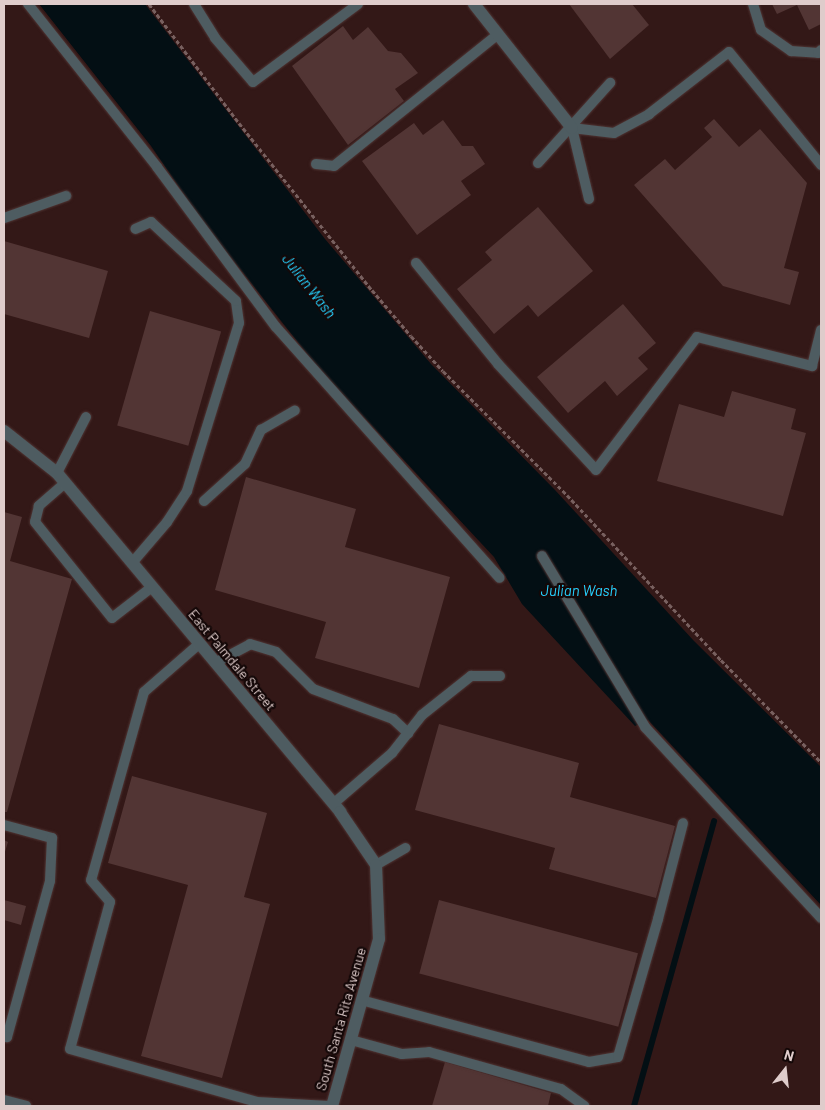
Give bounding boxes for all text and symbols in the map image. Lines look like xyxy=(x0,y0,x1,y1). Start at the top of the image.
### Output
water label: Julian Wash xyxy=(278,250,340,322)
water label: Julian Wash xyxy=(541,582,617,600)
street label: East Palmdale Street xyxy=(185,606,279,714)
street label: South Santa Rita Avenue xyxy=(312,945,370,1093)
north arrow xyxy=(760,1045,810,1095)
text: N xyxy=(782,1046,796,1065)

